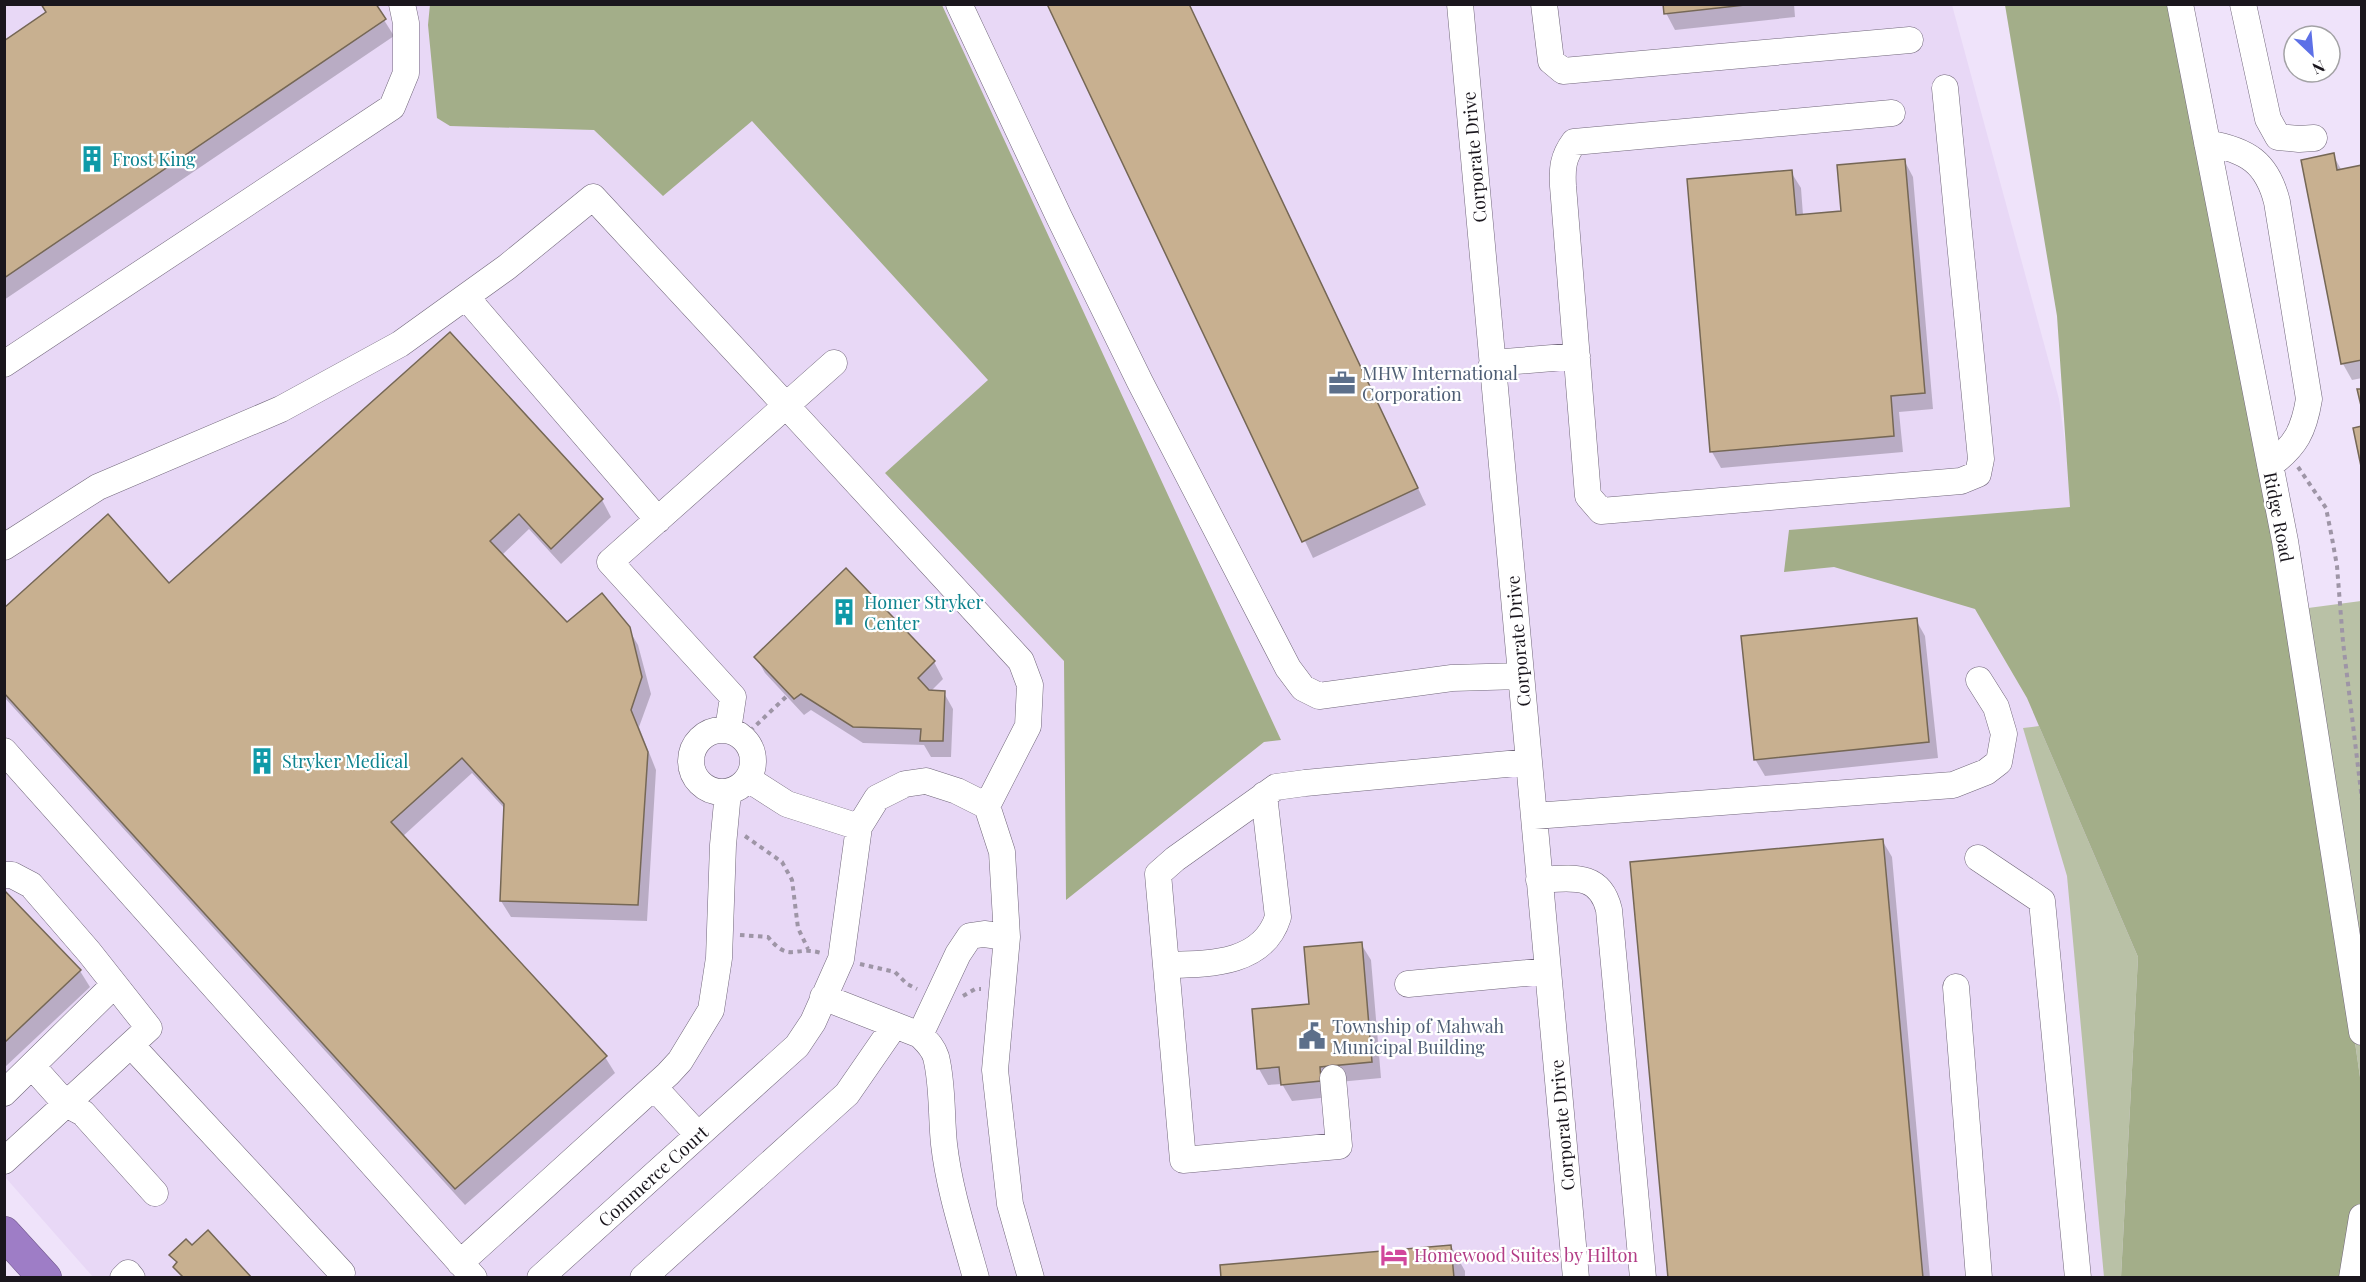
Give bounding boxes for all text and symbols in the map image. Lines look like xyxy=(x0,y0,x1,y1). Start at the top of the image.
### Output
north arrow xyxy=(2282,24,2342,84)
text: N xyxy=(2309,56,2329,80)
street label: Corporate Drive xyxy=(1456,90,1492,224)
building icon: Frost King xyxy=(77,144,107,174)
place label: Frost King xyxy=(112,147,196,171)
place label: MHW International Corporation xyxy=(1362,361,1518,406)
office icon: MHW International Corporation xyxy=(1327,368,1357,398)
street label: Ridge Road xyxy=(2259,470,2300,565)
street label: Corporate Drive xyxy=(1500,574,1536,708)
place label: Homer Stryker Center xyxy=(864,590,984,635)
building icon: Homer Stryker Center xyxy=(829,597,859,627)
building icon: Stryker Medical xyxy=(247,746,277,776)
place label: Stryker Medical xyxy=(282,749,408,773)
place label: Township of Mahwah Municipal Building xyxy=(1332,1014,1505,1059)
public building icon: Township of Mahwah Municipal Building xyxy=(1297,1021,1327,1051)
street label: Corporate Drive xyxy=(1544,1058,1580,1192)
street label: Commerce Court xyxy=(593,1120,714,1232)
hotel icon: Homewood Suites by Hilton xyxy=(1379,1240,1409,1270)
place label: Homewood Suites by Hilton xyxy=(1414,1243,1638,1267)

